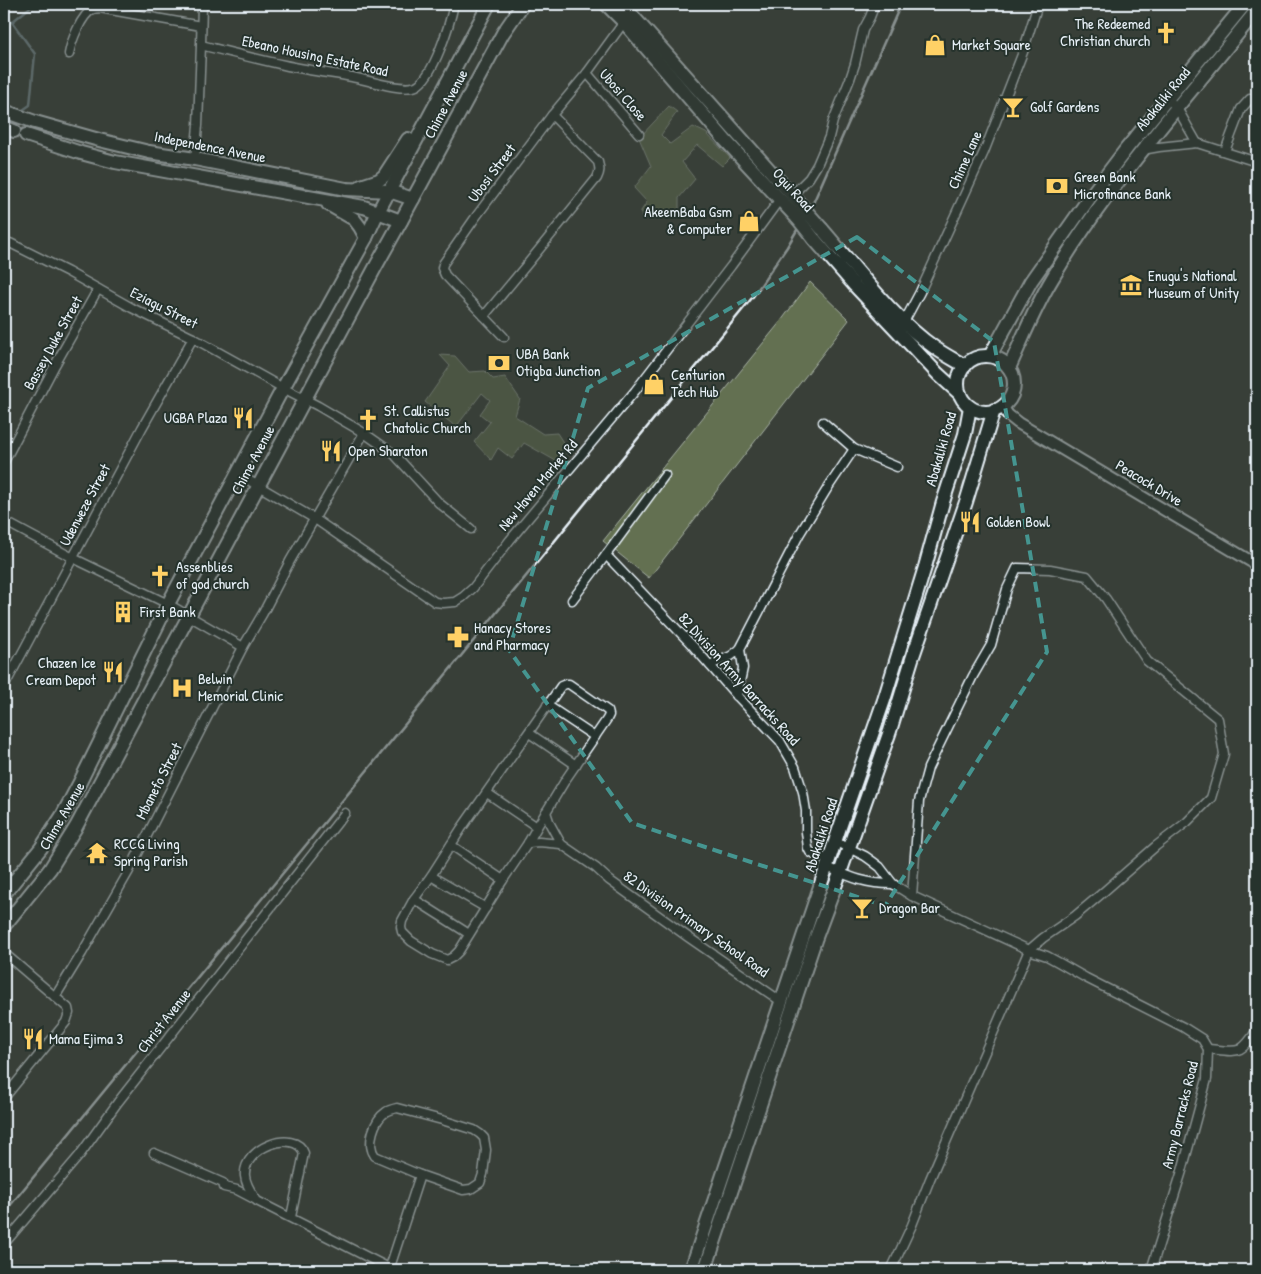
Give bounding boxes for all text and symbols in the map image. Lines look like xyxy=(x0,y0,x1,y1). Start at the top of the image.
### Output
place label: The Redeemed Christian church xyxy=(1060,13,1150,51)
church icon: The Redeemed Christian church xyxy=(1153,20,1179,46)
street label: Ebeano Housing Estate Road xyxy=(240,30,390,81)
shop icon: Market Square xyxy=(922,32,948,58)
place label: Market Square xyxy=(952,34,1031,55)
street label: Abakaliki Road xyxy=(1130,62,1195,135)
street label: Ubosi Close xyxy=(595,64,652,125)
street label: Chime Avenue xyxy=(419,65,473,142)
bar icon: Golf Gardens xyxy=(1000,94,1026,120)
place label: Golf Gardens xyxy=(1030,96,1100,117)
street label: Independence Avenue xyxy=(153,125,268,168)
street label: Chime Lane xyxy=(942,127,987,192)
street label: Ubosi Street xyxy=(463,139,521,206)
street label: Ogui Road xyxy=(768,163,819,216)
place label: Green Bank Microfinance Bank xyxy=(1074,166,1171,204)
bank icon: Green Bank Microfinance Bank xyxy=(1044,173,1070,199)
place label: AkeemBaba Gsm & Computer xyxy=(644,201,732,239)
shop icon: AkeemBaba Gsm & Computer xyxy=(736,208,762,234)
place label: Enugu's National Museum of Unity xyxy=(1148,265,1239,303)
museum icon: Enugu's National Museum of Unity xyxy=(1118,272,1144,298)
street label: Eziagu Street xyxy=(127,282,202,334)
street label: Bassey Duke Street xyxy=(18,291,87,394)
place label: UBA Bank Otigba Junction xyxy=(516,343,601,381)
bank icon: UBA Bank Otigba Junction xyxy=(486,350,512,376)
place label: Centurion Tech Hub xyxy=(671,364,725,402)
shop icon: Centurion Tech Hub xyxy=(641,371,667,397)
place label: St. Callistus Chatolic Church xyxy=(384,400,471,438)
restaurant icon: UGBA Plaza xyxy=(230,405,256,431)
place label: UGBA Plaza xyxy=(164,407,227,428)
church icon: St. Callistus Chatolic Church xyxy=(355,407,381,433)
street label: Abakaliki Road xyxy=(920,409,961,489)
street label: Chime Avenue xyxy=(226,421,280,498)
street label: New Haven Market Rd xyxy=(493,434,582,535)
restaurant icon: Open Sharaton xyxy=(318,438,344,464)
place label: Open Sharaton xyxy=(348,440,428,461)
street label: Peacock Drive xyxy=(1112,454,1187,511)
street label: Udenweze Street xyxy=(54,459,115,550)
restaurant icon: Golden Bowl xyxy=(957,509,983,535)
place label: Golden Bowl xyxy=(986,511,1050,532)
place label: Assenblies of god church xyxy=(176,556,249,594)
church icon: Assenblies of god church xyxy=(147,563,173,589)
building icon: First Bank xyxy=(110,599,136,625)
place label: First Bank xyxy=(139,601,196,622)
street label: 82 Division Army Barracks Road xyxy=(674,608,805,750)
place label: Hanacy Stores and Pharmacy xyxy=(474,617,551,655)
pharmacy icon: Hanacy Stores and Pharmacy xyxy=(445,624,471,650)
place label: Chazen Ice Cream Depot xyxy=(26,652,97,690)
restaurant icon: Chazen Ice Cream Depot xyxy=(100,659,126,685)
place label: Belwin Memorial Clinic xyxy=(198,668,283,706)
hospital icon: Belwin Memorial Clinic xyxy=(169,675,195,701)
street label: Mbanefo Street xyxy=(130,738,187,823)
street label: Chime Avenue xyxy=(34,778,90,854)
street label: Abakaliki Road xyxy=(799,795,842,874)
place label: RCCG Living Spring Parish xyxy=(114,833,188,871)
temple icon: RCCG Living Spring Parish xyxy=(84,840,110,866)
street label: 82 Division Primary School Road xyxy=(619,865,773,982)
bar icon: Dragon Bar xyxy=(849,895,875,921)
place label: Dragon Bar xyxy=(879,897,940,918)
street label: Christ Avenue xyxy=(132,984,195,1057)
restaurant icon: Mama Ejima 3 xyxy=(20,1026,46,1052)
place label: Mama Ejima 3 xyxy=(49,1028,123,1049)
street label: Army Barracks Road xyxy=(1156,1059,1203,1171)

